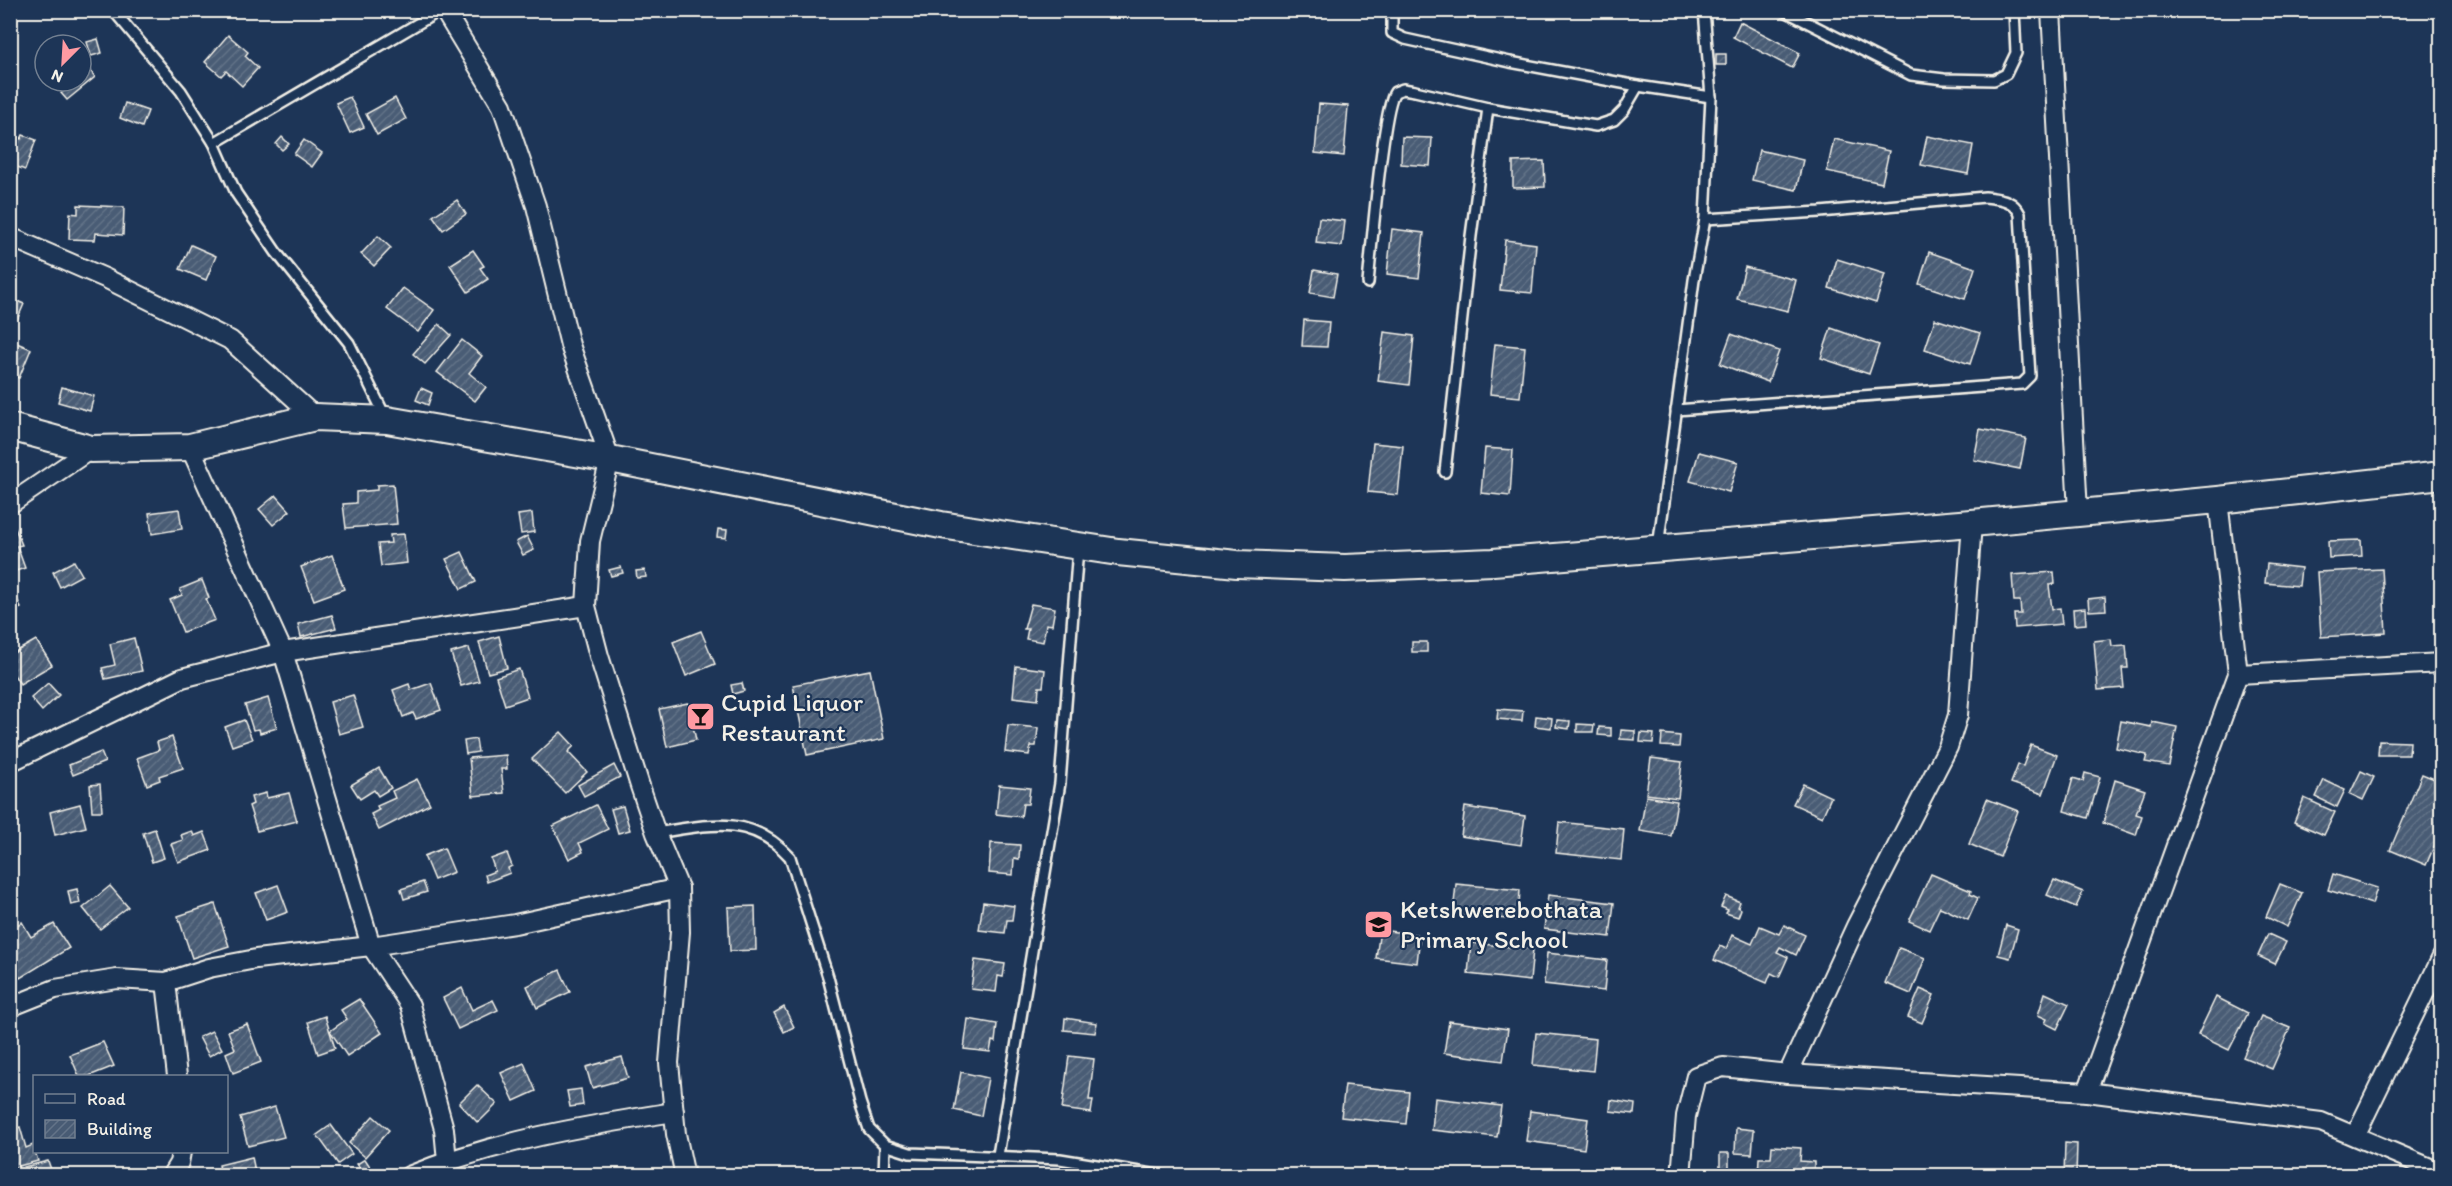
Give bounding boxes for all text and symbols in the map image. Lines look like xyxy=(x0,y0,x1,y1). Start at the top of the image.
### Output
north arrow xyxy=(33,33,93,93)
text: N xyxy=(48,65,66,87)
place label: Cupid Liquor Restaurant xyxy=(721,686,864,748)
bar icon: Cupid Liquor Restaurant xyxy=(684,701,716,733)
place label: Ketshwerebothata Primary School xyxy=(1400,893,1603,955)
school or university icon: Ketshwerebothata Primary School xyxy=(1363,908,1395,940)
legend xyxy=(33,1075,228,1153)
text: Road xyxy=(87,1088,126,1110)
text: Building xyxy=(87,1118,153,1140)

